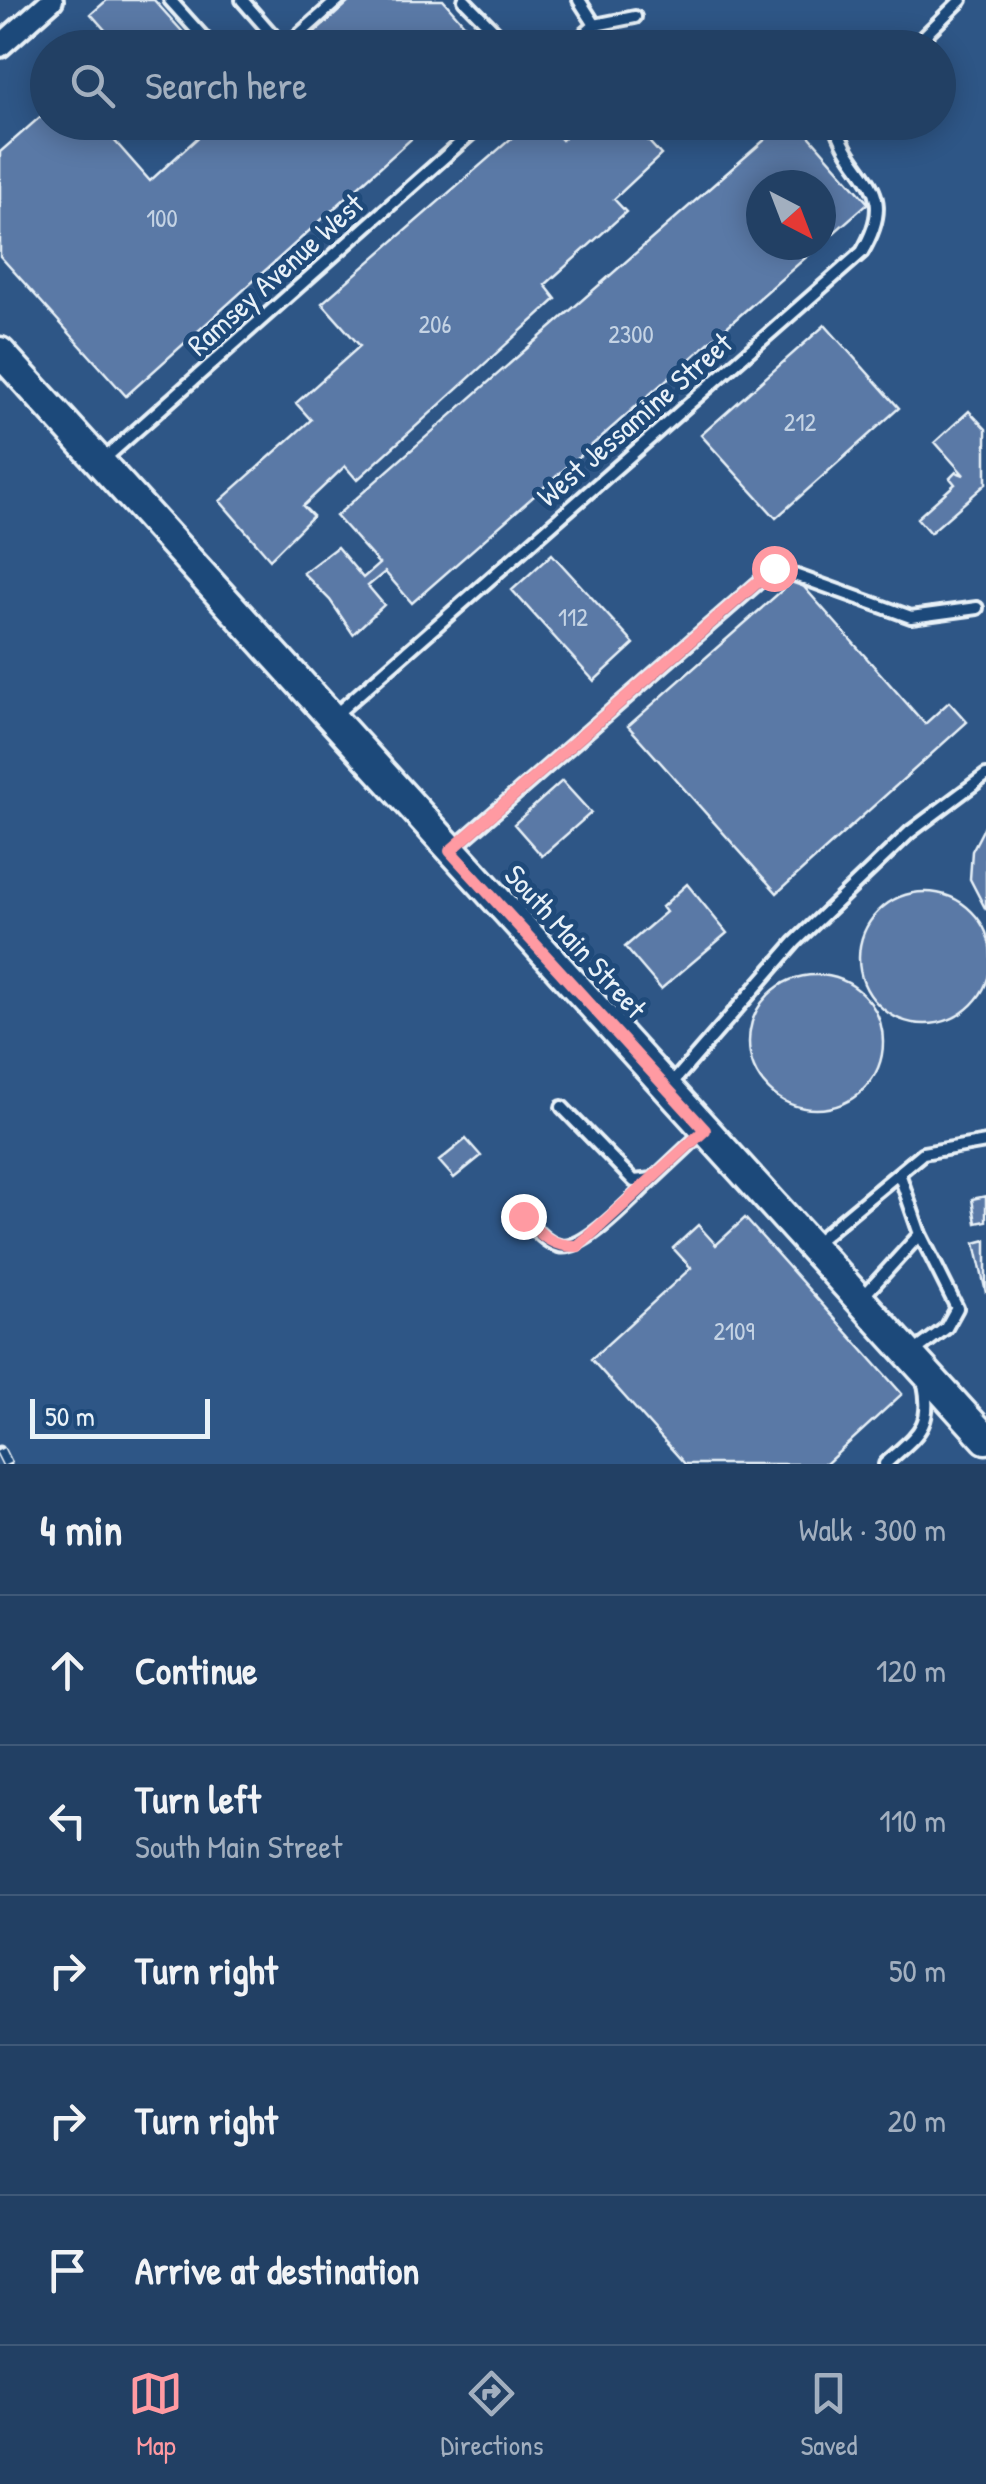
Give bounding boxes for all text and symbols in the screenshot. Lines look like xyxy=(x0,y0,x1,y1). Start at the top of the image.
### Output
search box xyxy=(30,30,956,140)
icon: search xyxy=(65,58,120,113)
text: Search here xyxy=(145,59,307,111)
north arrow xyxy=(746,170,836,260)
street label: Ramsey Avenue West xyxy=(178,184,372,364)
house number: 100 xyxy=(146,201,178,235)
house number: 206 xyxy=(419,307,451,341)
house number: 2300 xyxy=(608,317,654,351)
street label: West Jessamine Street xyxy=(528,323,741,515)
house number: 212 xyxy=(784,405,817,439)
route start xyxy=(752,546,798,592)
house number: 112 xyxy=(558,600,588,634)
street label: South Main Street xyxy=(496,855,656,1027)
route end xyxy=(501,1194,547,1240)
house number: 2109 xyxy=(713,1314,755,1348)
scale bar xyxy=(30,1394,210,1438)
text: 50 m xyxy=(45,1397,95,1435)
text: 4 min xyxy=(40,1501,122,1558)
text: Walk · 300 m xyxy=(799,1508,946,1551)
icon: ahead xyxy=(40,1643,95,1698)
text: Continue xyxy=(135,1644,257,1696)
text: 120 m xyxy=(876,1649,946,1692)
text: Turn left xyxy=(135,1773,260,1825)
icon: left xyxy=(40,1793,95,1848)
text: 110 m xyxy=(879,1799,946,1842)
text: South Main Street xyxy=(135,1825,342,1868)
icon: right xyxy=(40,1943,95,1998)
text: Turn right xyxy=(135,1944,278,1996)
text: 50 m xyxy=(889,1949,946,1992)
icon: right xyxy=(40,2093,95,2148)
text: Turn right xyxy=(135,2094,278,2146)
text: 20 m xyxy=(888,2099,946,2142)
icon: arrive xyxy=(40,2243,95,2298)
text: Arrive at destination xyxy=(135,2244,419,2296)
tab: Map xyxy=(128,2366,183,2464)
tab: Directions xyxy=(440,2366,543,2464)
tab: Saved xyxy=(800,2366,858,2464)

